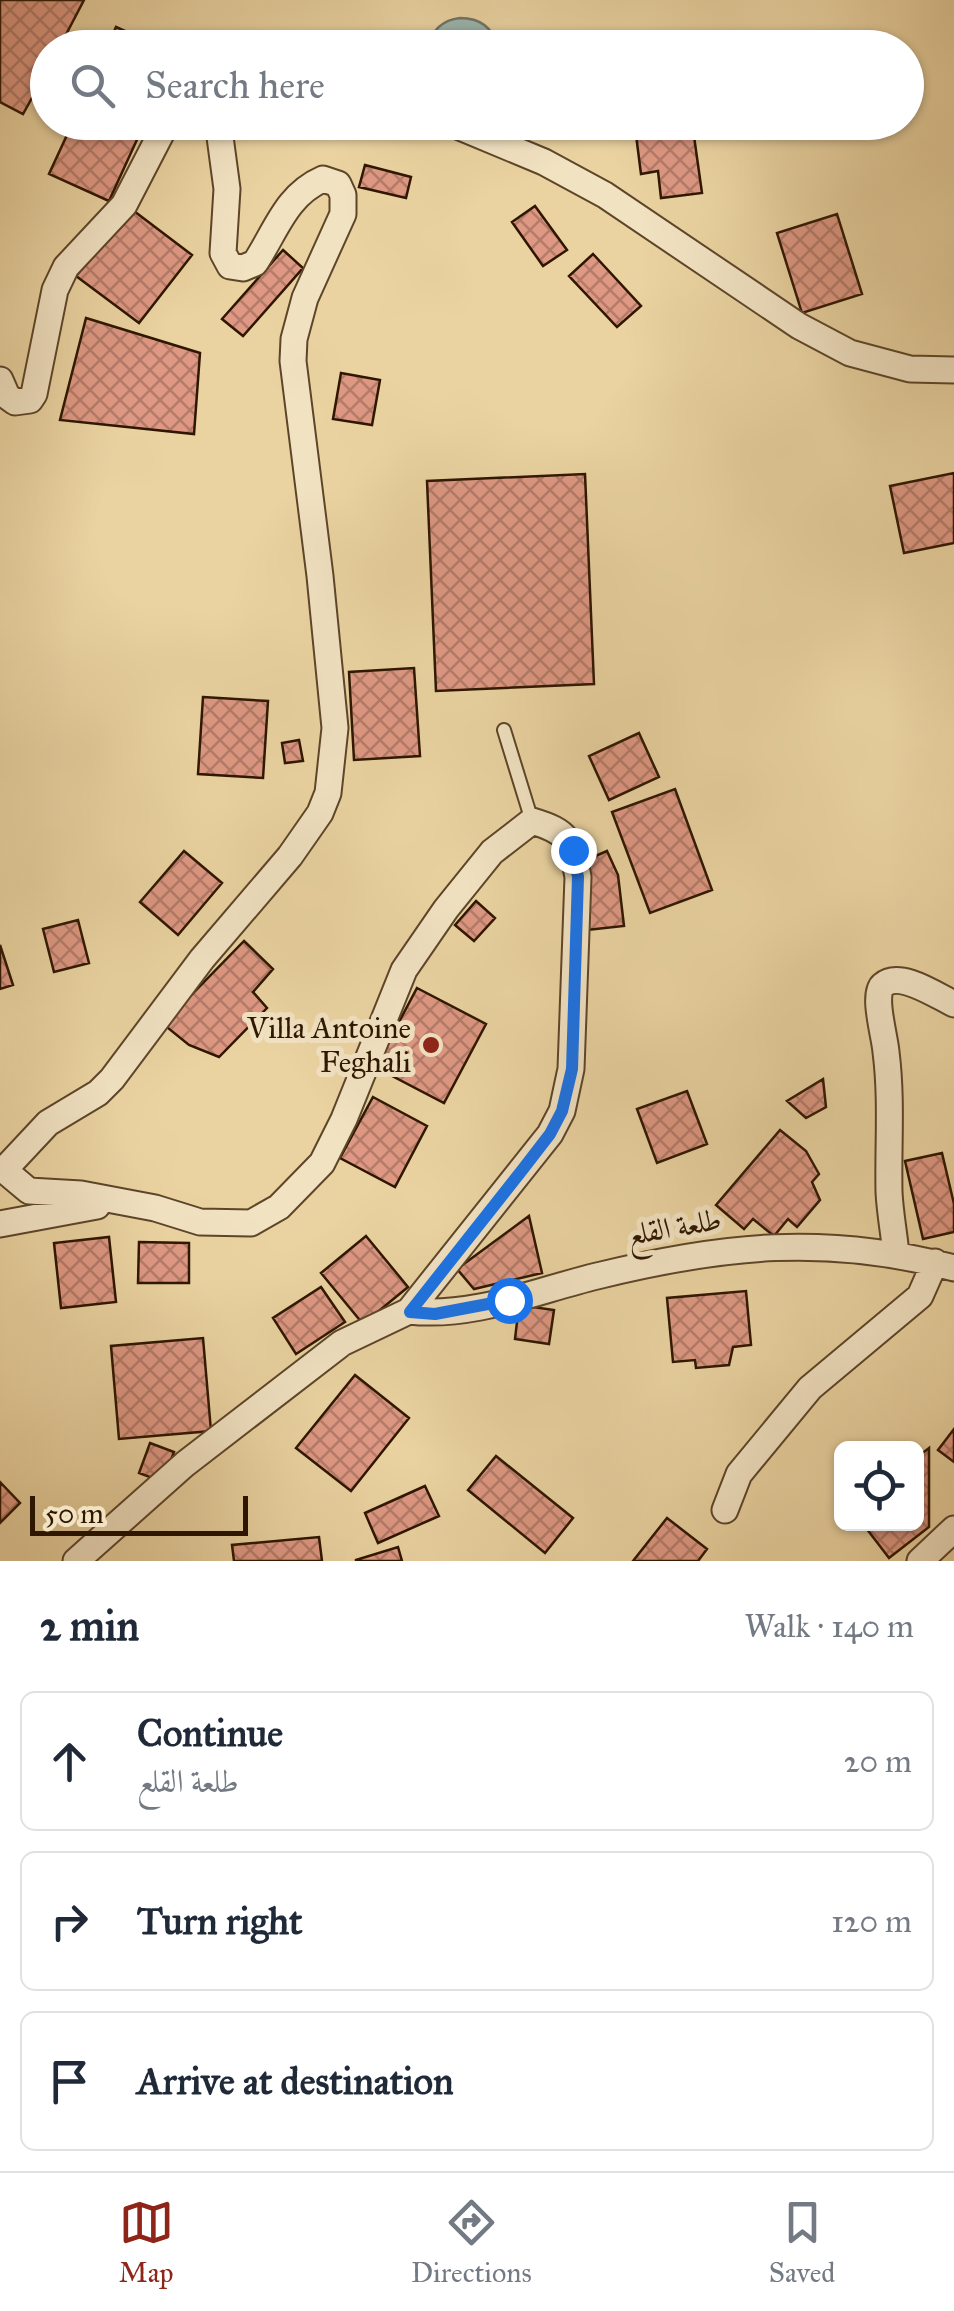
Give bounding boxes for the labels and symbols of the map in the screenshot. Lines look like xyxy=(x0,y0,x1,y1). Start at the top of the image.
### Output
route end xyxy=(551,828,597,874)
place label: Villa Antoine Feghali xyxy=(246,1010,411,1080)
marker: Villa Antoine Feghali xyxy=(420,1034,442,1056)
street label: طلعة القلع xyxy=(624,1201,726,1262)
route start xyxy=(487,1278,533,1324)
scale bar xyxy=(30,1491,248,1536)

